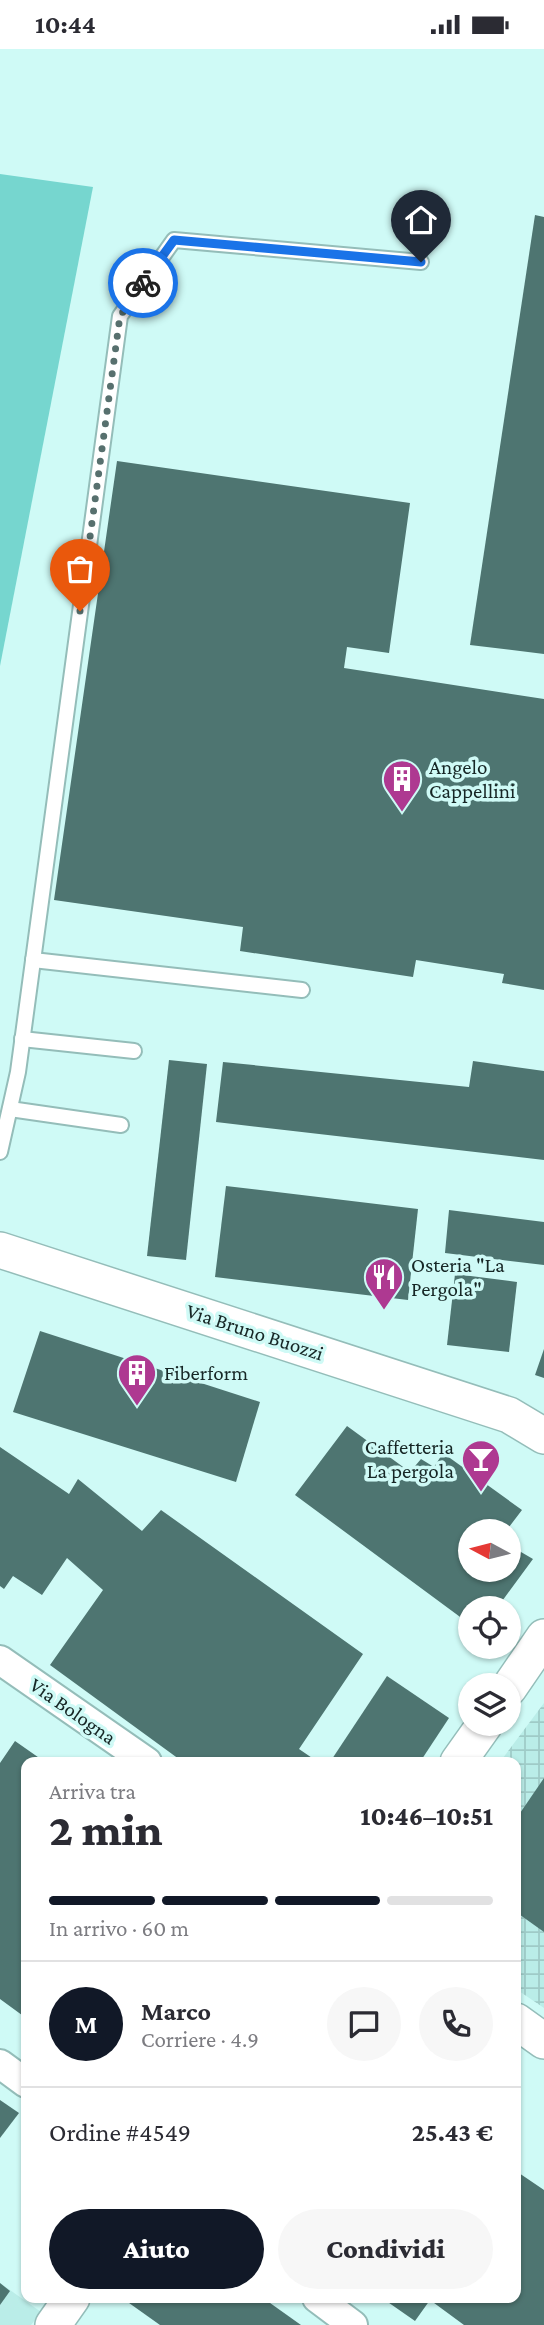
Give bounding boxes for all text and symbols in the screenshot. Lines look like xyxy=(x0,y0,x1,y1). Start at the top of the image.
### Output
text: 10:44 xyxy=(35,10,96,39)
pin xyxy=(391,190,451,262)
icon: home xyxy=(402,201,440,239)
courier xyxy=(108,248,178,318)
icon: bike xyxy=(124,264,162,302)
pin xyxy=(50,539,110,611)
icon: bag xyxy=(61,550,99,588)
place label: Angelo Cappellini xyxy=(429,755,516,803)
building icon: Angelo Cappellini xyxy=(381,758,423,813)
place label: Osteria "La Pergola" xyxy=(411,1253,505,1301)
restaurant icon: Osteria "La Pergola" xyxy=(363,1256,405,1311)
street label: Via Bruno Buozzi xyxy=(183,1299,327,1366)
building icon: Fiberform xyxy=(116,1352,158,1407)
place label: Fiberform xyxy=(164,1361,248,1385)
place label: Caffetteria La pergola xyxy=(365,1435,454,1483)
bar icon: Caffetteria La pergola xyxy=(460,1438,502,1493)
north arrow xyxy=(458,1519,522,1582)
map controls xyxy=(458,1519,521,1736)
button: locate xyxy=(458,1596,521,1659)
street label: Via Bologna xyxy=(25,1673,121,1750)
button: layers xyxy=(458,1673,521,1736)
text: Arriva tra xyxy=(49,1778,136,1804)
text: 10:46–10:51 xyxy=(360,1802,493,1831)
text: 2 min xyxy=(49,1804,163,1855)
text: In arrivo · 60 m xyxy=(49,1915,189,1941)
button: chat xyxy=(327,1987,401,2061)
button: phone xyxy=(419,1987,493,2061)
text: Marco xyxy=(141,1997,211,2026)
text: M xyxy=(75,2010,97,2039)
text: Corriere · 4.9 xyxy=(141,2026,259,2052)
text: Ordine #4549 xyxy=(49,2118,191,2147)
text: 25.43 € xyxy=(412,2118,493,2147)
button: Aiuto xyxy=(49,2209,264,2289)
button: Condividi xyxy=(278,2209,493,2289)

